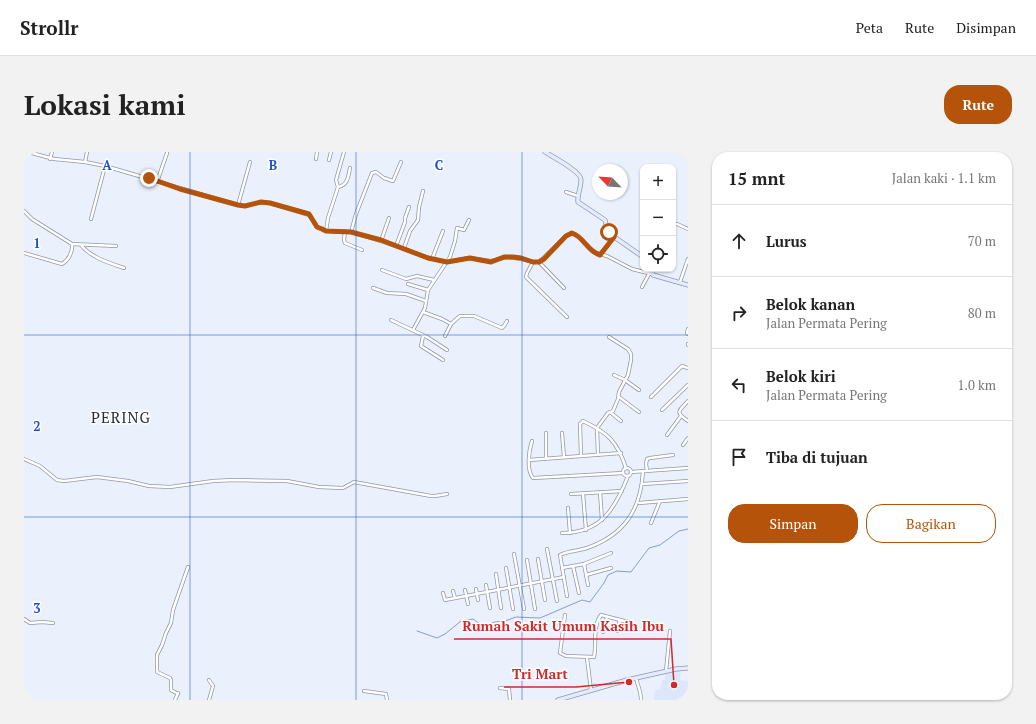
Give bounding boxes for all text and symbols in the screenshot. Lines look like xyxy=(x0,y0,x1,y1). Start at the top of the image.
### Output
text: Strollr xyxy=(20,15,78,40)
text: Peta xyxy=(856,18,883,37)
text: Rute xyxy=(905,18,934,37)
text: Disimpan xyxy=(956,18,1016,37)
button: Rute xyxy=(944,85,1012,124)
text: Lokasi kami xyxy=(24,86,185,123)
text: A xyxy=(102,156,112,174)
text: B xyxy=(269,156,277,174)
text: C xyxy=(435,156,443,174)
north arrow xyxy=(592,164,628,200)
map controls xyxy=(640,164,676,272)
button: + xyxy=(640,164,676,200)
text: 15 mnt xyxy=(728,167,785,190)
route end xyxy=(140,169,158,187)
text: Jalan kaki · 1.1 km xyxy=(892,169,996,187)
button: − xyxy=(640,200,676,236)
route start xyxy=(600,223,618,241)
icon: ahead xyxy=(728,230,750,252)
text: Lurus xyxy=(766,231,807,251)
text: 70 m xyxy=(968,232,996,250)
text: 1 xyxy=(33,234,41,252)
button: locate xyxy=(640,236,676,272)
text: Belok kanan xyxy=(766,294,855,314)
icon: right xyxy=(728,302,750,324)
text: 80 m xyxy=(968,304,996,322)
text: Jalan Permata Pering xyxy=(766,314,887,332)
text: Belok kiri xyxy=(766,366,836,386)
icon: left xyxy=(728,374,750,396)
text: 1.0 km xyxy=(957,376,996,394)
text: Jalan Permata Pering xyxy=(766,386,887,404)
district label: PERING xyxy=(91,407,151,427)
text: 2 xyxy=(33,417,41,435)
icon: arrive xyxy=(728,446,750,468)
text: Tiba di tujuan xyxy=(766,447,868,467)
button: Simpan xyxy=(728,504,858,543)
button: Bagikan xyxy=(866,504,996,543)
text: 3 xyxy=(33,599,41,617)
callout: Rumah Sakit Umum Kasih Ibu xyxy=(454,613,671,639)
text: Rumah Sakit Umum Kasih Ibu xyxy=(462,616,664,635)
callout: Tri Mart xyxy=(504,661,576,687)
text: Tri Mart xyxy=(512,664,568,683)

